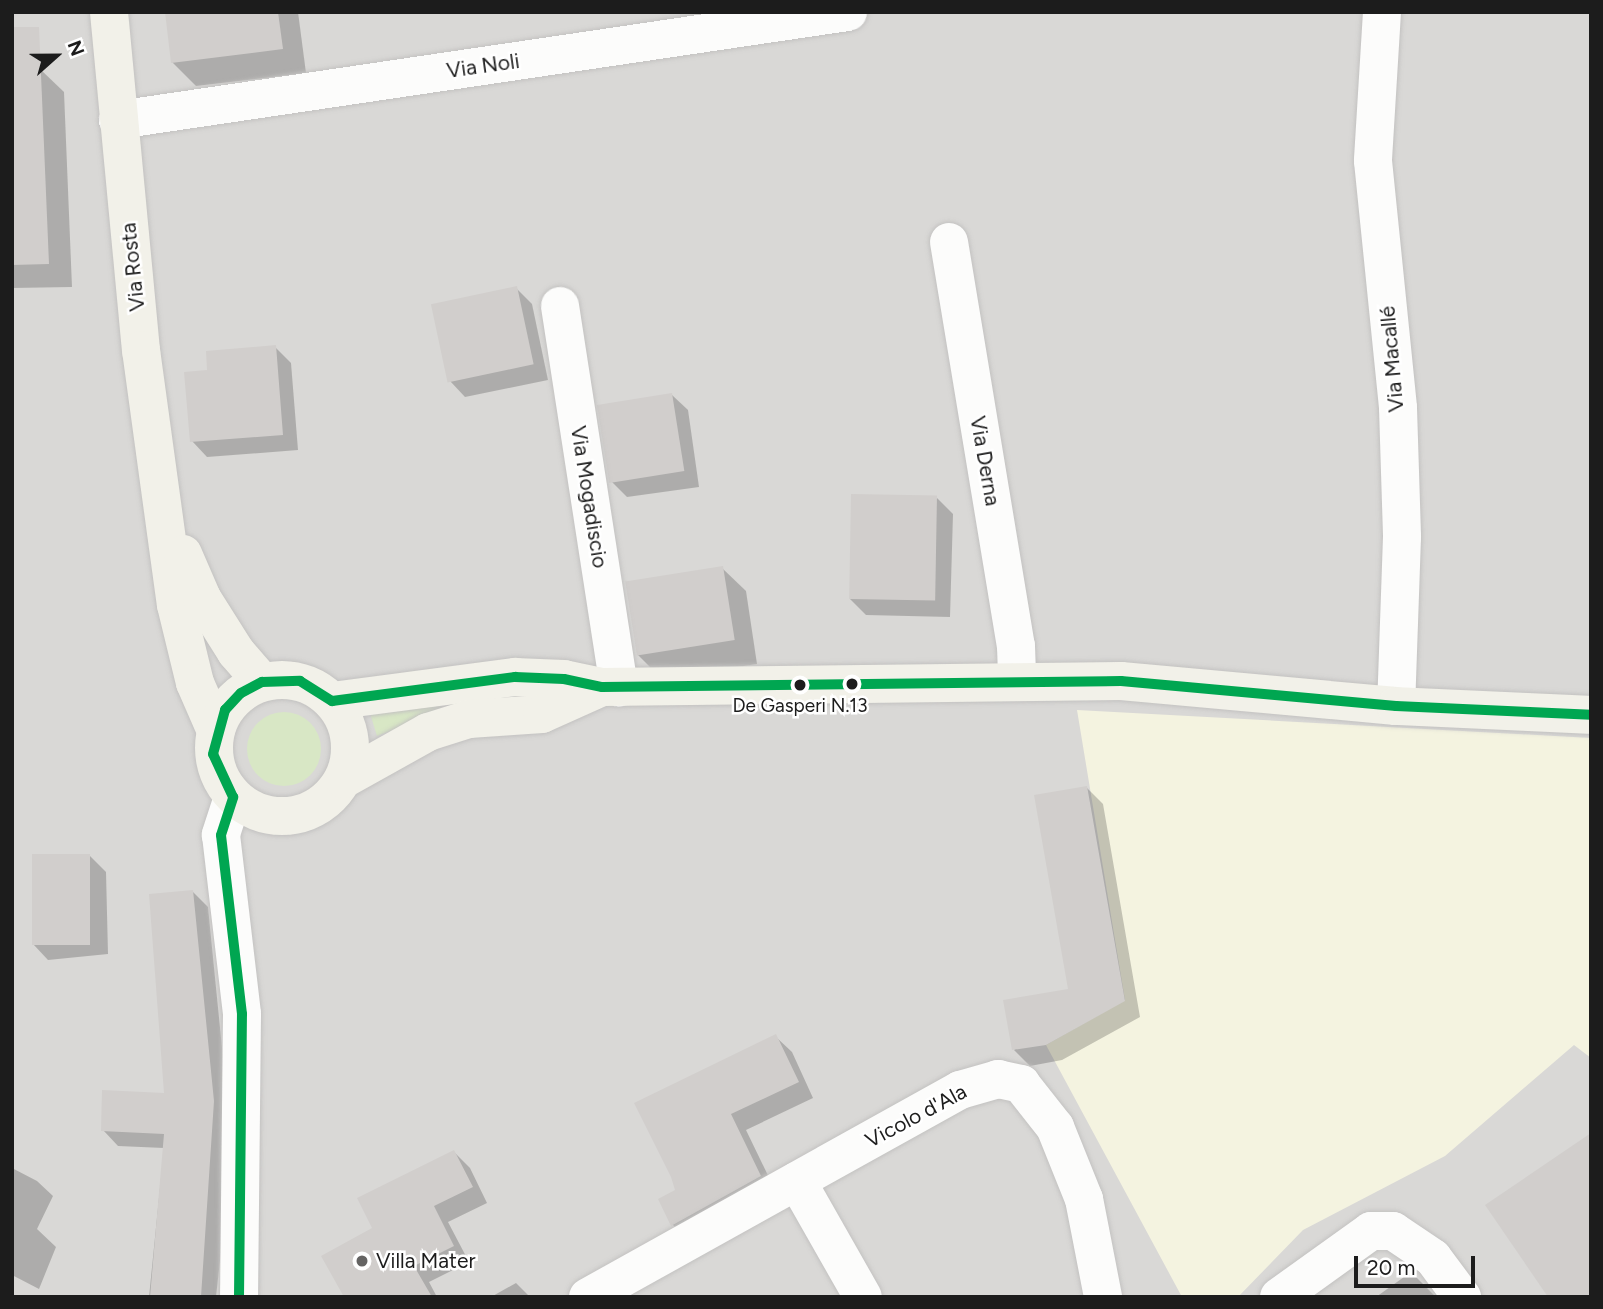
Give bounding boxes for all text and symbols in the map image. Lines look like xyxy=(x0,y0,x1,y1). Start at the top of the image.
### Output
north arrow xyxy=(21,21,91,91)
text: N xyxy=(63,37,89,59)
street label: Via Noli xyxy=(445,48,521,84)
street label: Via Rosta xyxy=(116,221,150,313)
street label: Via Macallé xyxy=(1375,305,1409,413)
street label: Via Derna xyxy=(965,414,1005,508)
street label: Via Mogadiscio xyxy=(565,424,613,570)
unlabelled marker xyxy=(845,677,859,691)
marker: De Gasperi N.13 xyxy=(793,678,807,692)
place label: De Gasperi N.13 xyxy=(732,695,868,717)
street label: Vicolo d'Ala xyxy=(861,1079,971,1153)
scale bar xyxy=(1358,1242,1479,1286)
place label: Villa Mater xyxy=(376,1248,475,1274)
marker: Villa Mater xyxy=(354,1253,370,1269)
text: 20 m xyxy=(1367,1255,1415,1280)

